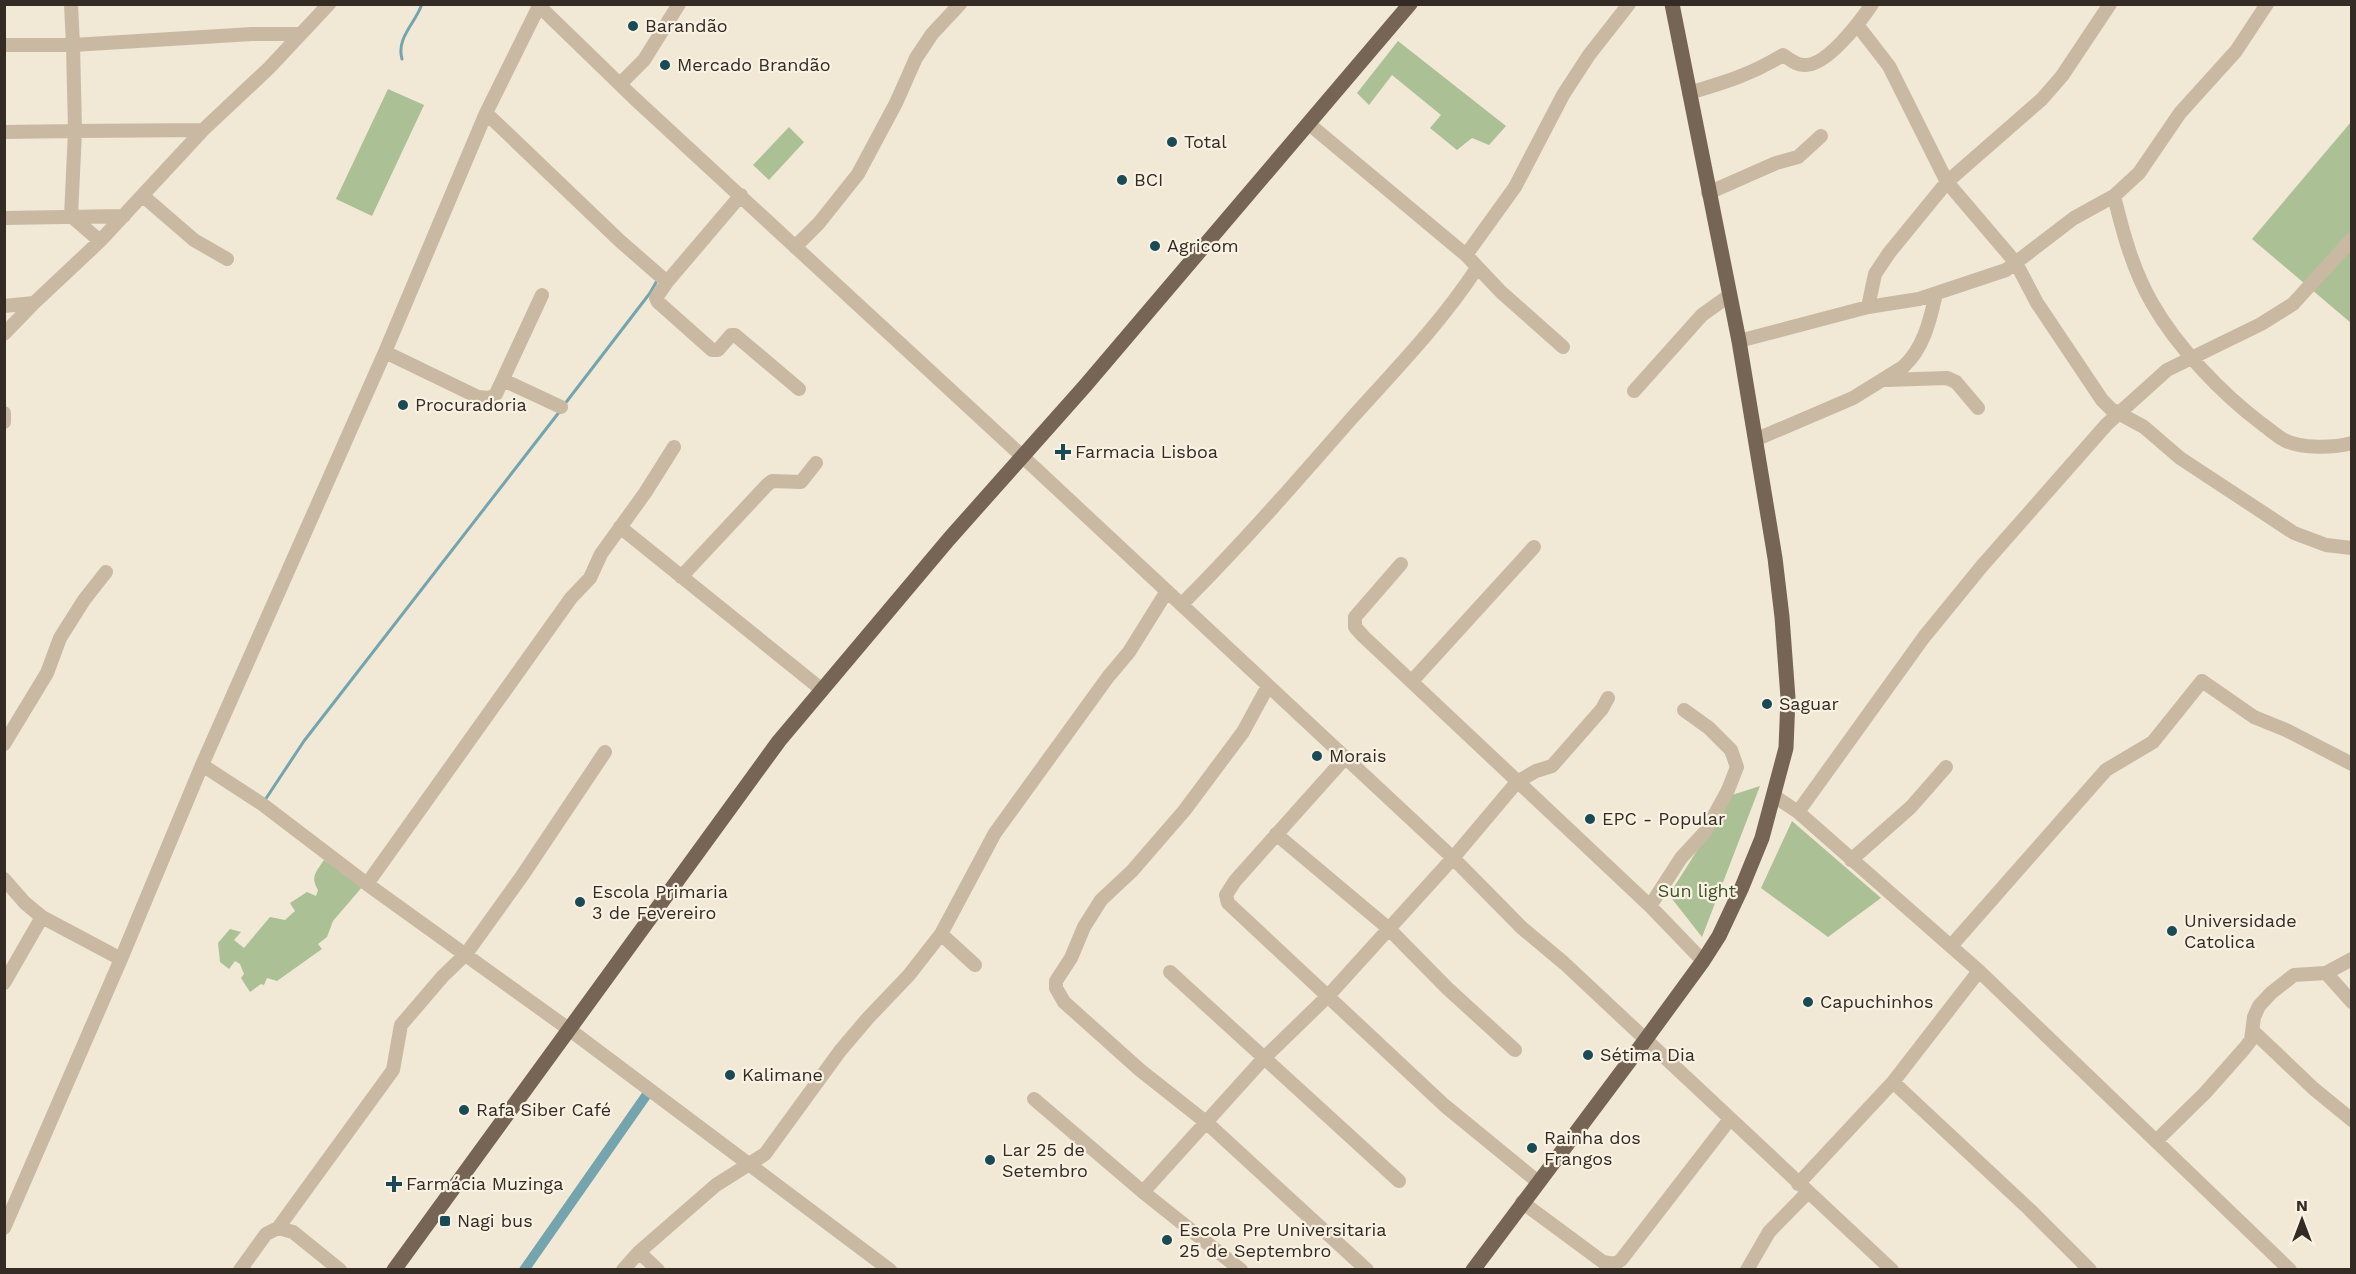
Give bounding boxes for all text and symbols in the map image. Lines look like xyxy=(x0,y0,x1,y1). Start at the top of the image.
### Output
place label: Barandão xyxy=(645,15,728,36)
marker: Barandão xyxy=(626,19,640,33)
place label: Mercado Brandão xyxy=(677,54,831,75)
marker: Mercado Brandão xyxy=(658,58,672,72)
place label: Total xyxy=(1184,131,1227,152)
marker: Total xyxy=(1165,135,1179,149)
place label: BCI xyxy=(1134,169,1163,190)
marker: BCI xyxy=(1115,173,1129,187)
place label: Agricom xyxy=(1167,235,1239,256)
marker: Agricom xyxy=(1148,239,1162,253)
place label: Procuradoria xyxy=(415,394,527,415)
marker: Procuradoria xyxy=(396,398,410,412)
place label: Farmacia Lisboa xyxy=(1075,441,1218,462)
marker: Farmacia Lisboa xyxy=(1056,445,1070,459)
place label: Saguar xyxy=(1779,693,1839,714)
marker: Saguar xyxy=(1760,697,1774,711)
place label: Morais xyxy=(1329,745,1387,766)
marker: Morais xyxy=(1310,749,1324,763)
place label: EPC - Popular xyxy=(1602,808,1725,829)
marker: EPC - Popular xyxy=(1583,812,1597,826)
park label: Sun light xyxy=(1658,880,1737,901)
place label: Escola Primaria 3 de Fevereiro xyxy=(592,881,728,923)
marker: Escola Primaria 3 de Fevereiro xyxy=(573,895,587,909)
place label: Universidade Catolica xyxy=(2184,910,2297,952)
marker: Universidade Catolica xyxy=(2165,924,2179,938)
place label: Capuchinhos xyxy=(1820,991,1934,1012)
marker: Capuchinhos xyxy=(1801,995,1815,1009)
place label: Sétima Dia xyxy=(1600,1044,1695,1065)
marker: Sétima Dia xyxy=(1581,1048,1595,1062)
place label: Kalimane xyxy=(742,1064,823,1085)
marker: Kalimane xyxy=(723,1068,737,1082)
place label: Rafa Siber Café xyxy=(476,1099,611,1120)
marker: Rafa Siber Café xyxy=(457,1103,471,1117)
place label: Rainha dos Frangos xyxy=(1544,1127,1641,1169)
place label: Lar 25 de Setembro xyxy=(1002,1139,1088,1181)
marker: Rainha dos Frangos xyxy=(1525,1141,1539,1155)
marker: Lar 25 de Setembro xyxy=(983,1153,997,1167)
place label: Farmácia Muzinga xyxy=(406,1173,563,1194)
marker: Farmácia Muzinga xyxy=(387,1177,401,1191)
north arrow xyxy=(2272,1190,2332,1250)
text: N xyxy=(2296,1196,2308,1215)
place label: Nagi bus xyxy=(457,1210,533,1231)
marker: Nagi bus xyxy=(438,1214,452,1228)
place label: Escola Pre Universitaria 25 de Septembro xyxy=(1179,1219,1386,1261)
marker: Escola Pre Universitaria 25 de Septembro xyxy=(1160,1233,1174,1247)

